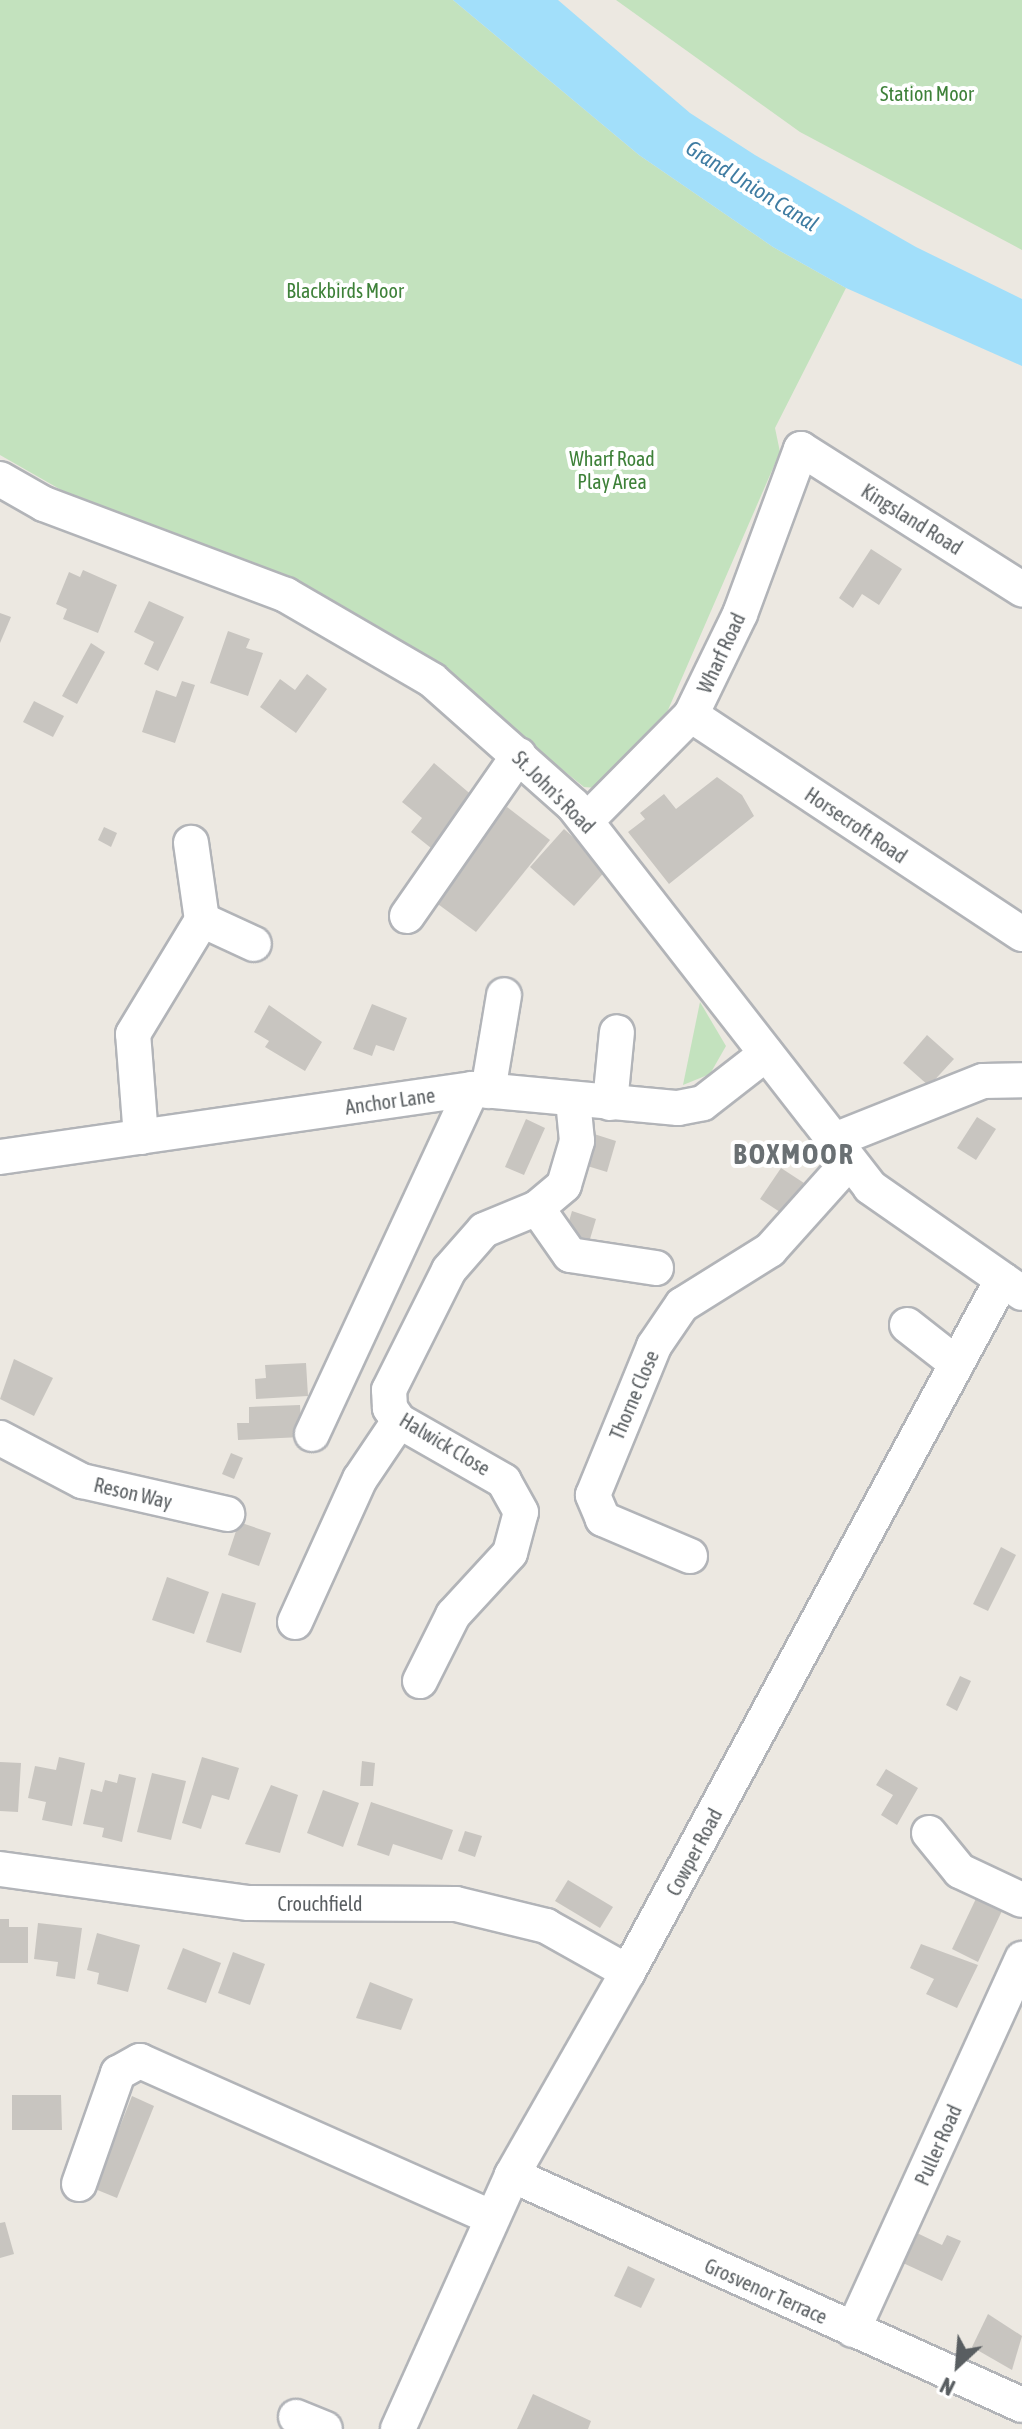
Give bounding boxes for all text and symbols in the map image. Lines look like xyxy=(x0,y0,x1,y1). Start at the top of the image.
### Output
park label: Station Moor xyxy=(880,81,974,105)
water label: Grand Union Canal xyxy=(681,135,823,237)
park label: Blackbirds Moor xyxy=(286,278,404,302)
park label: Wharf Road Play Area xyxy=(569,446,655,493)
street label: Kingsland Road xyxy=(857,478,967,560)
street label: Wharf Road xyxy=(692,609,750,697)
street label: St. John's Road xyxy=(508,746,600,838)
street label: Horsecroft Road xyxy=(800,782,912,868)
street label: Anchor Lane xyxy=(344,1083,436,1119)
district label: BOXMOOR xyxy=(733,1137,855,1171)
street label: Thorne Close xyxy=(604,1347,664,1443)
street label: Halwick Close xyxy=(395,1408,495,1480)
street label: Reson Way xyxy=(92,1472,174,1514)
street label: Cowper Road xyxy=(661,1804,727,1900)
street label: Crouchfield xyxy=(278,1891,362,1915)
street label: Puller Road xyxy=(910,2101,966,2189)
street label: Grosvenor Terrace xyxy=(701,2253,831,2329)
north arrow xyxy=(918,2325,998,2405)
text: N xyxy=(936,2372,959,2401)

